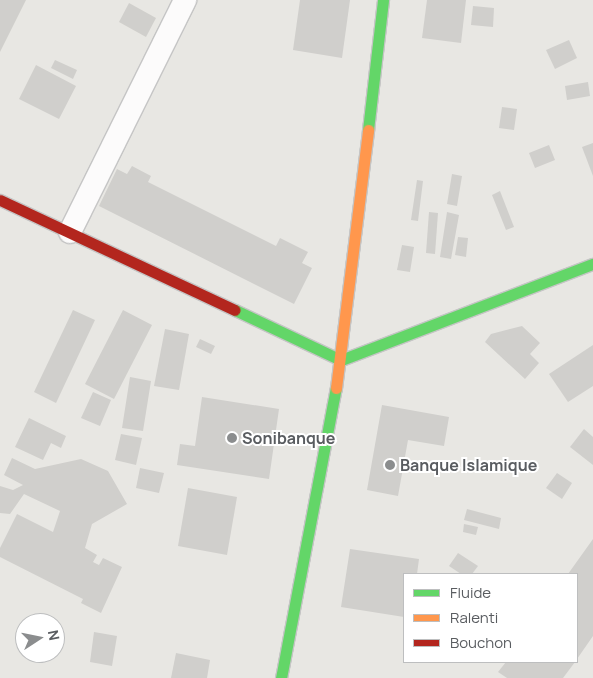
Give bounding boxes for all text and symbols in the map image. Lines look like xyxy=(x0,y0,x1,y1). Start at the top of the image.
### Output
place label: Sonibanque xyxy=(242,428,335,448)
marker: Sonibanque xyxy=(226,432,238,444)
place label: Banque Islamique xyxy=(400,455,537,475)
marker: Banque Islamique xyxy=(384,459,396,471)
legend xyxy=(403,573,578,663)
text: Fluide xyxy=(450,582,491,603)
text: Ralenti xyxy=(450,607,498,628)
north arrow xyxy=(15,613,65,663)
text: N xyxy=(44,628,65,642)
text: Bouchon xyxy=(450,632,512,653)

